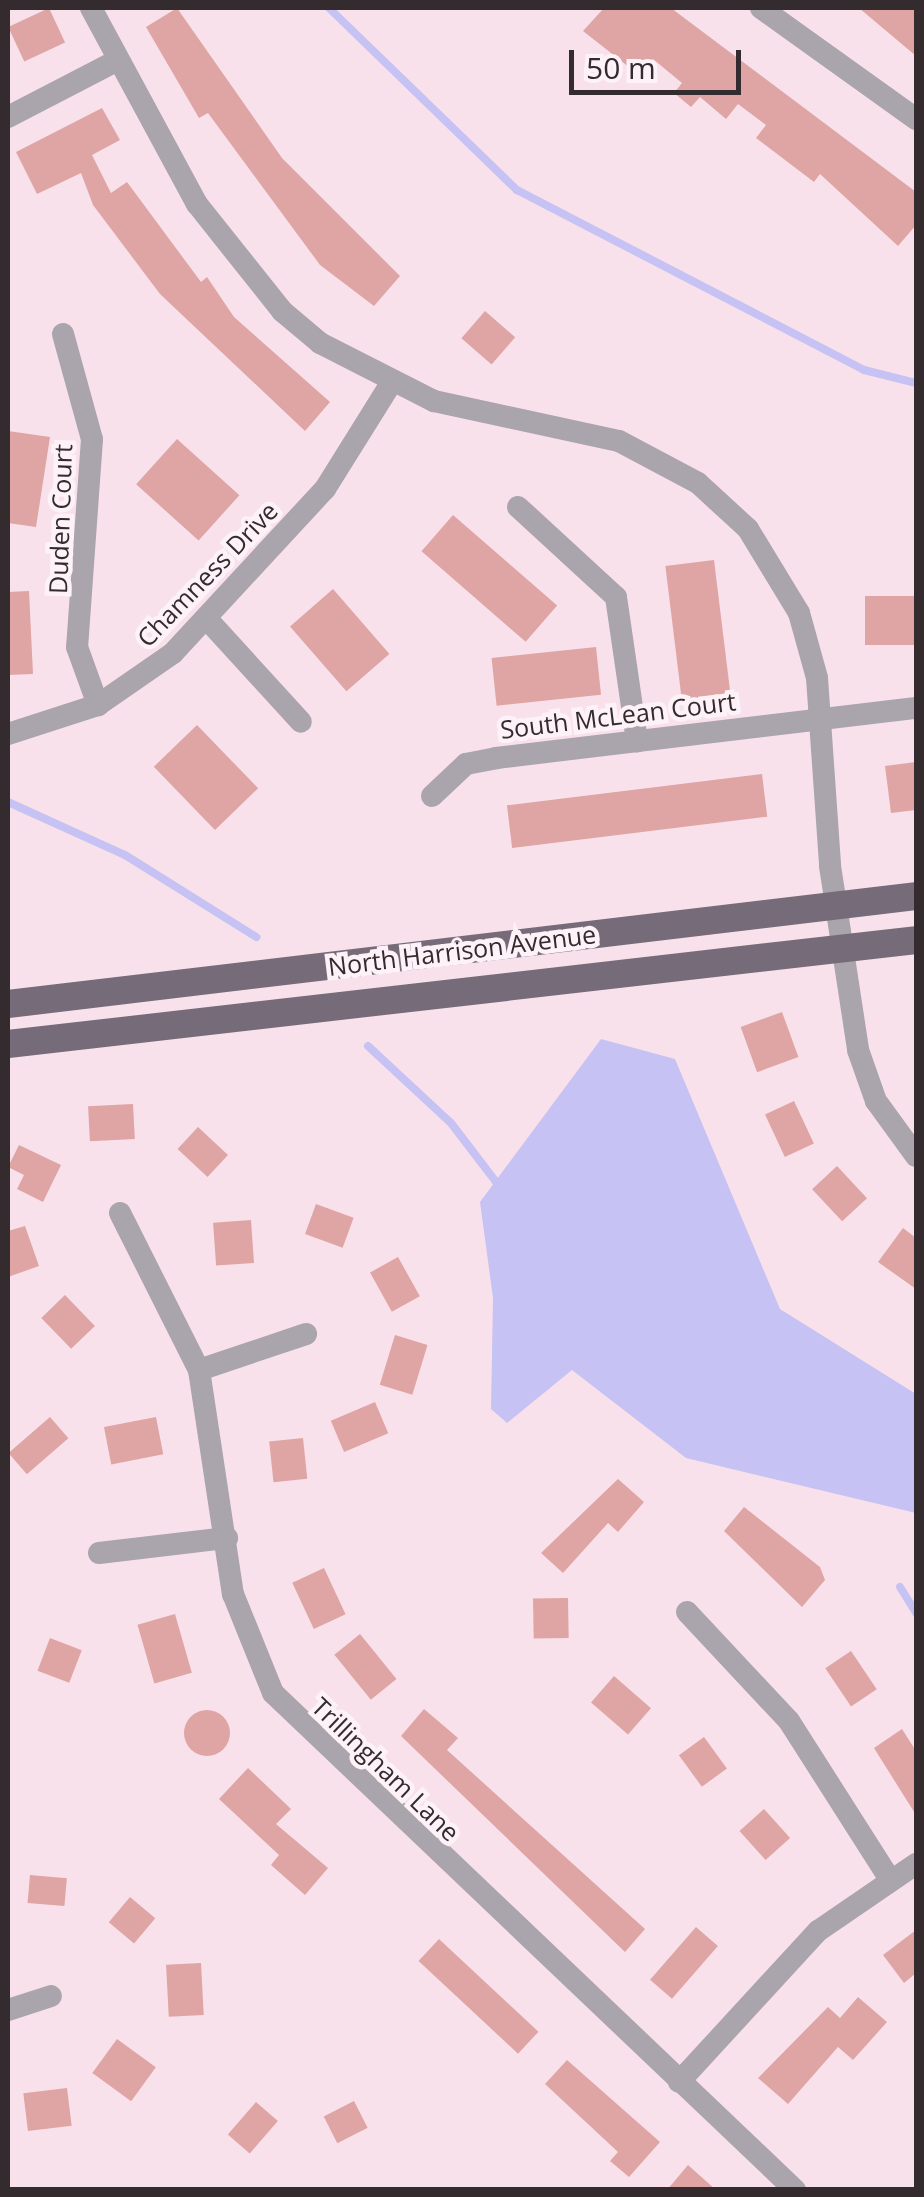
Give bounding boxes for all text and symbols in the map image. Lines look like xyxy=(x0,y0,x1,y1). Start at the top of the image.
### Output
scale bar xyxy=(574,30,746,92)
text: 50 m xyxy=(586,47,656,88)
street label: Duden Court xyxy=(42,444,78,594)
street label: Chamness Drive xyxy=(131,496,283,652)
street label: South McLean Court xyxy=(498,686,738,744)
street label: North Harrison Avenue xyxy=(326,919,598,981)
street label: Trillingham Lane xyxy=(306,1691,466,1847)

